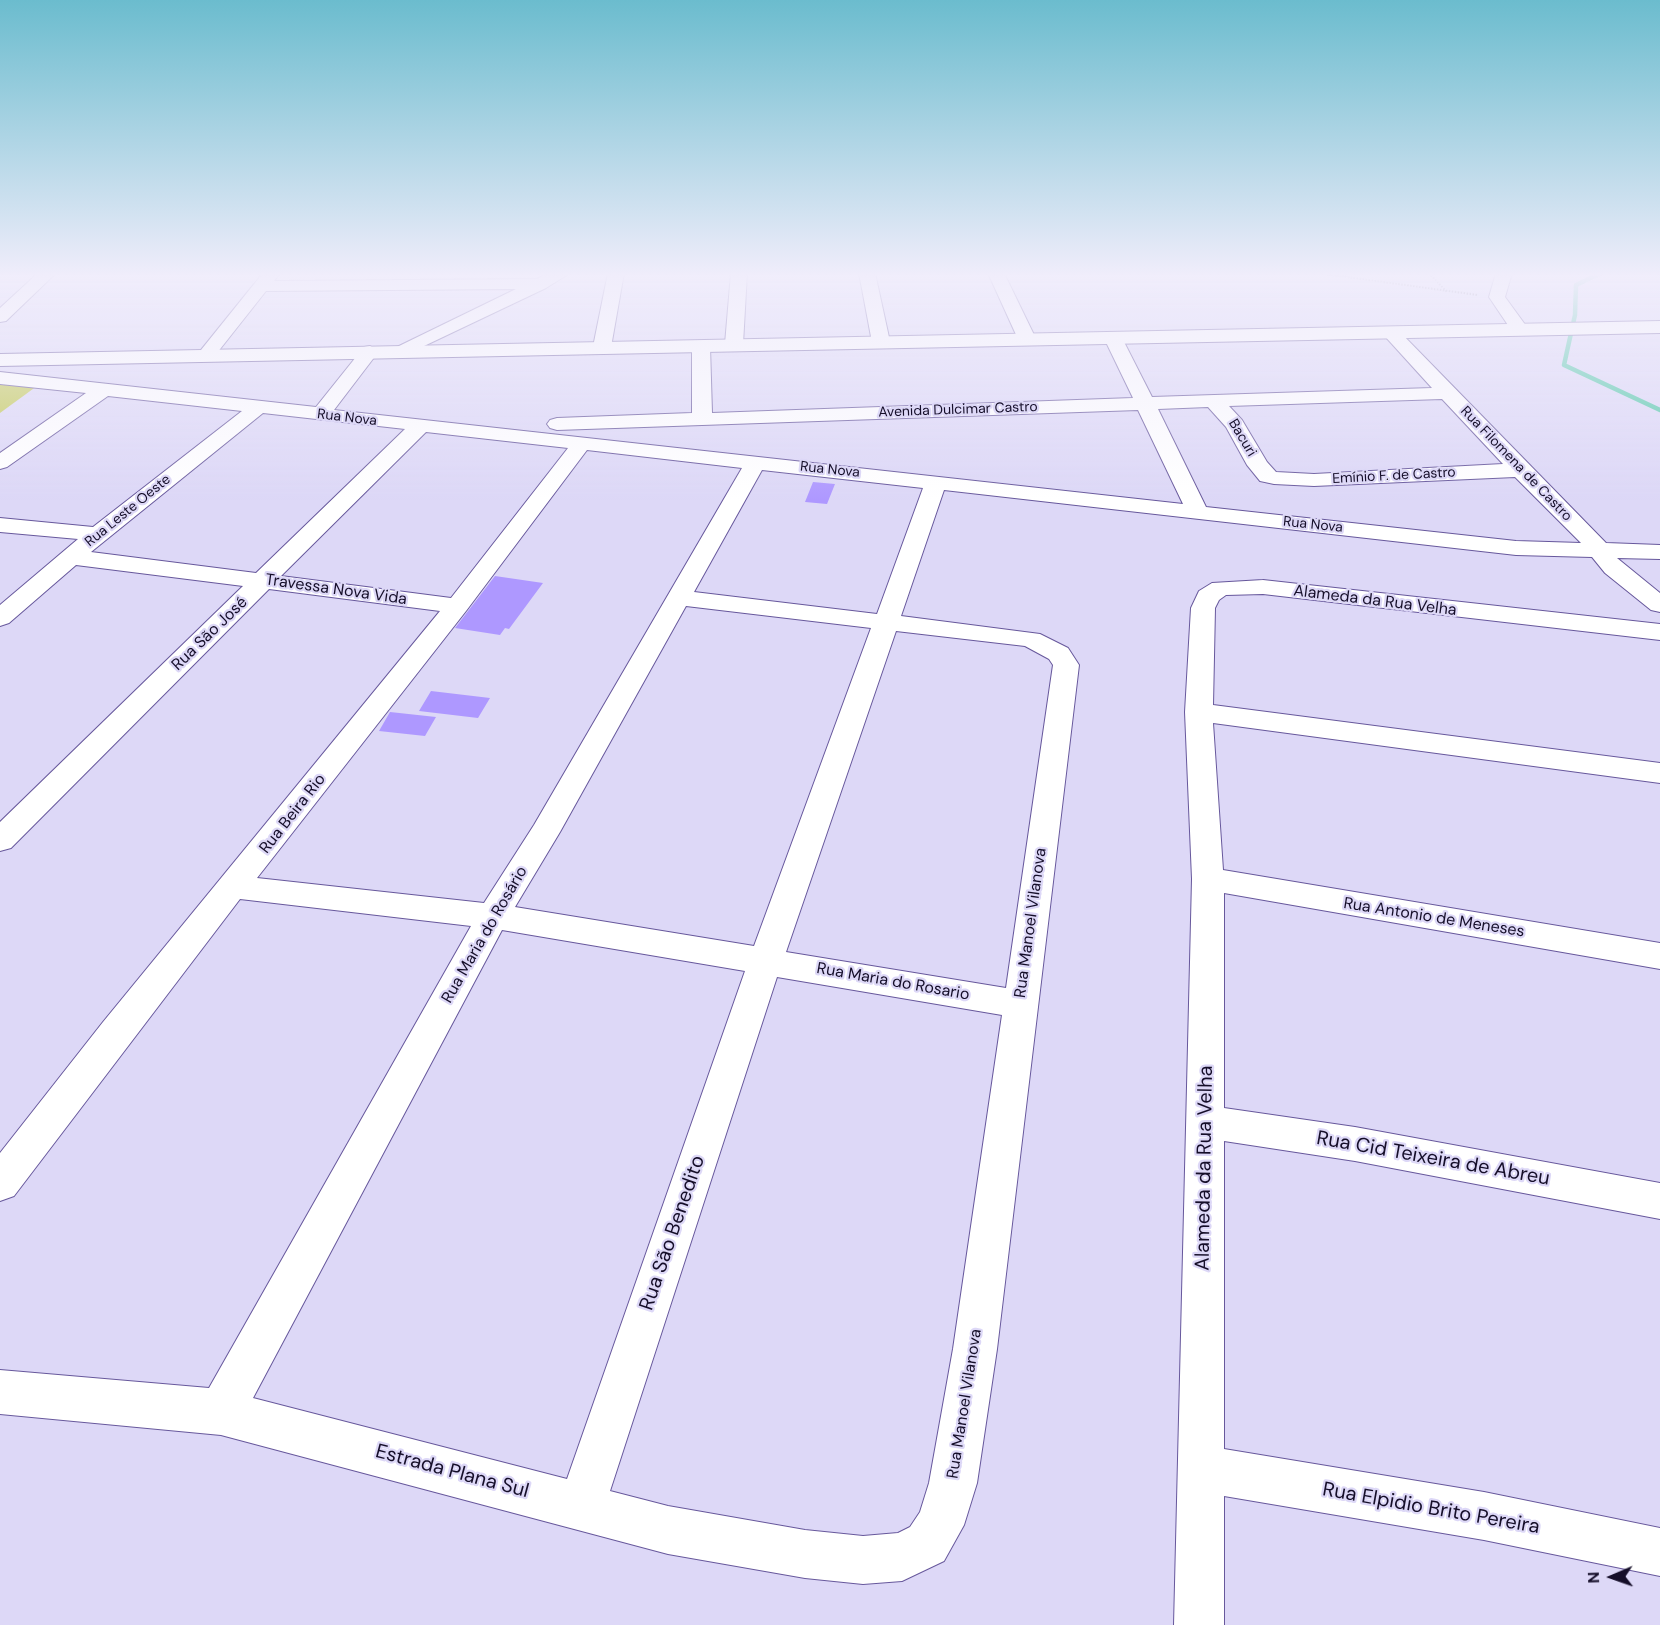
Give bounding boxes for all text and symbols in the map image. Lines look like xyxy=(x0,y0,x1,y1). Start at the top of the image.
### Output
street label: Avenida Dulcimar Castro xyxy=(878,399,1038,421)
street label: Rua Filomena de Castro xyxy=(1457,403,1575,525)
street label: Rua Nova xyxy=(316,406,378,430)
street label: Bacuri xyxy=(1224,416,1260,460)
street label: Rua Nova xyxy=(799,459,861,481)
street label: Emínio F. de Castro xyxy=(1332,464,1456,488)
street label: Rua Leste Oeste xyxy=(82,471,174,551)
street label: Rua Nova xyxy=(1282,514,1344,536)
street label: Travessa Nova Vida xyxy=(264,571,408,609)
street label: Alameda da Rua Velha xyxy=(1292,581,1458,621)
street label: Rua São José xyxy=(168,593,252,675)
street label: Rua Beira Rio xyxy=(256,770,330,858)
street label: Rua Manoel Vilanova xyxy=(1011,847,1051,999)
street label: Rua Maria do Rosário xyxy=(438,863,532,1007)
street label: Rua Antonio de Meneses xyxy=(1342,894,1526,942)
street label: Rua Maria do Rosario xyxy=(815,959,971,1005)
street label: Alameda da Rua Velha xyxy=(1191,1065,1219,1271)
street label: Rua Cid Teixeira de Abreu xyxy=(1315,1127,1551,1191)
street label: Rua São Benedito xyxy=(635,1152,711,1314)
street label: Rua Manoel Vilanova xyxy=(944,1328,986,1480)
street label: Estrada Plana Sul xyxy=(373,1440,531,1504)
street label: Rua Elpidio Brito Pereira xyxy=(1321,1478,1541,1540)
north arrow xyxy=(1582,1547,1642,1607)
text: N xyxy=(1583,1571,1604,1584)

